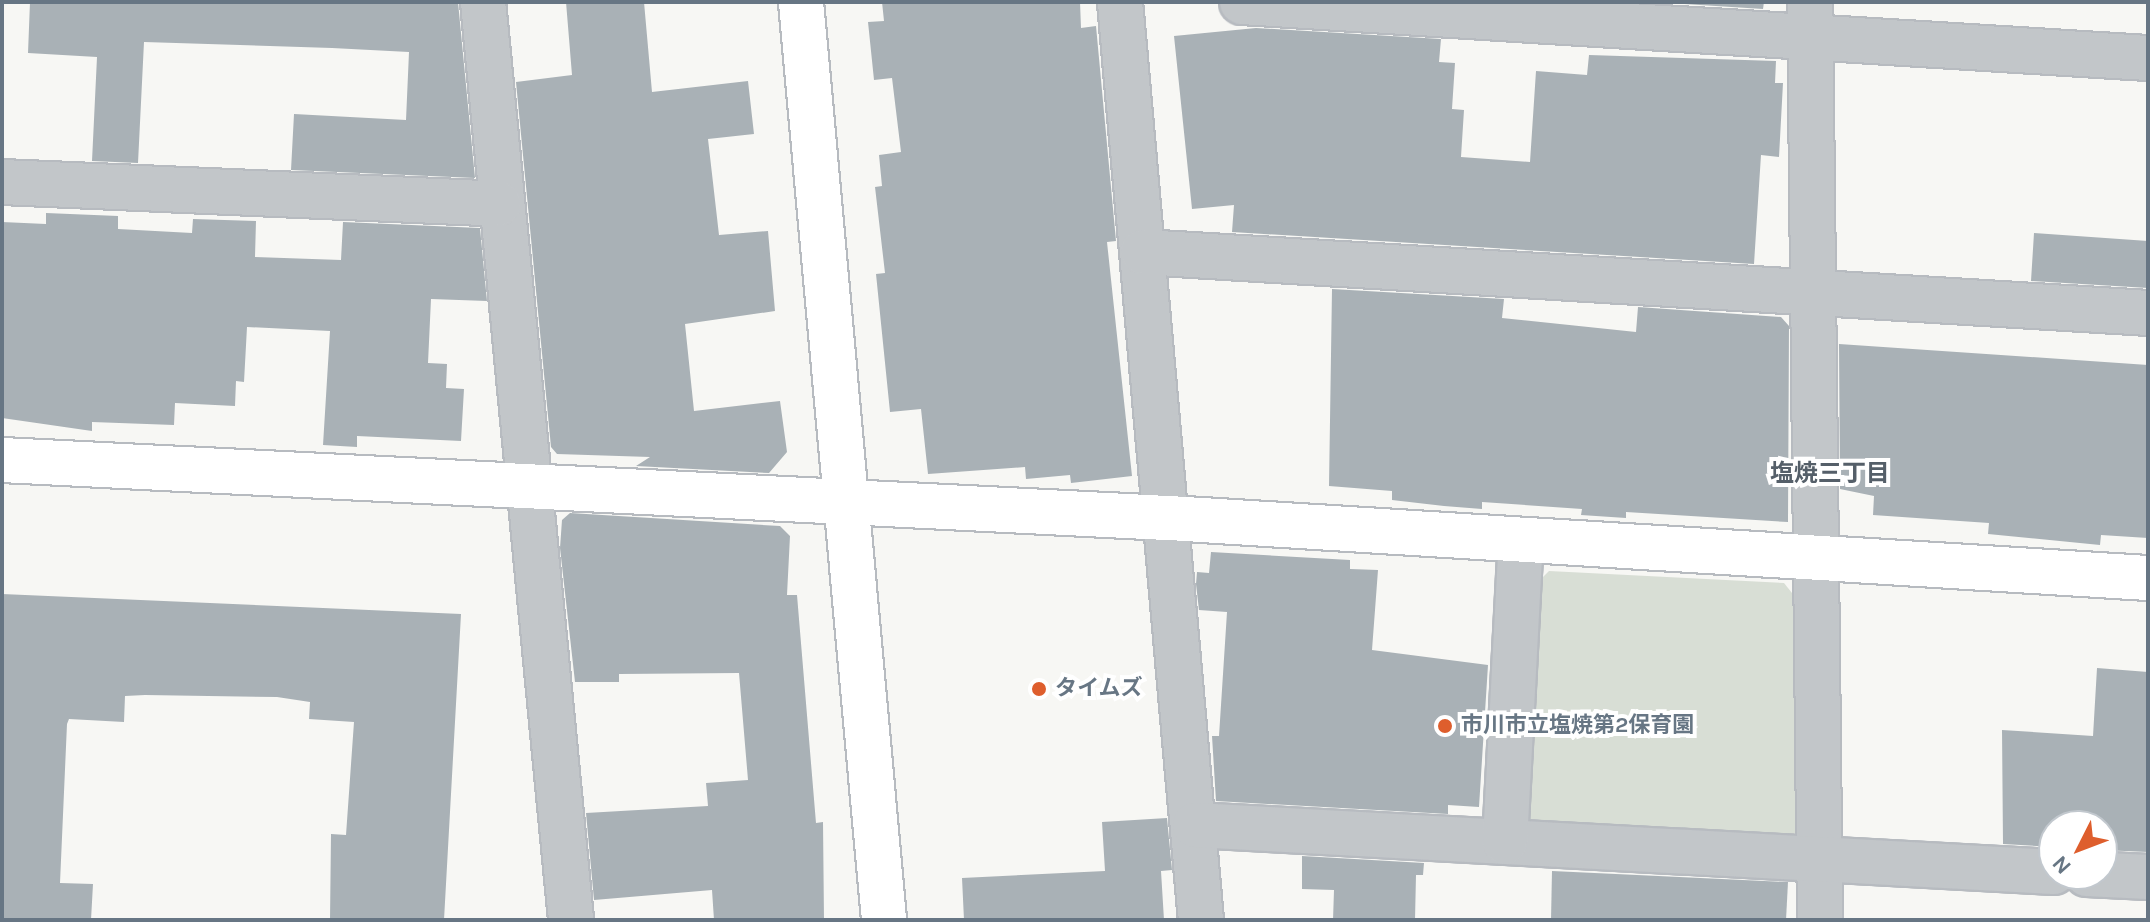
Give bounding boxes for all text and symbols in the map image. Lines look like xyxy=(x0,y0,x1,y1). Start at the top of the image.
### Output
district label: 塩焼三丁目 xyxy=(1770,460,1890,488)
place label: タイムズ xyxy=(1055,676,1143,702)
marker: タイムズ xyxy=(1030,680,1048,698)
place label: 市川市立塩焼第2保育園 xyxy=(1461,713,1694,739)
marker: 市川市立塩焼第2保育園 xyxy=(1436,717,1454,735)
north arrow xyxy=(2038,810,2118,890)
text: N xyxy=(2047,850,2077,879)

